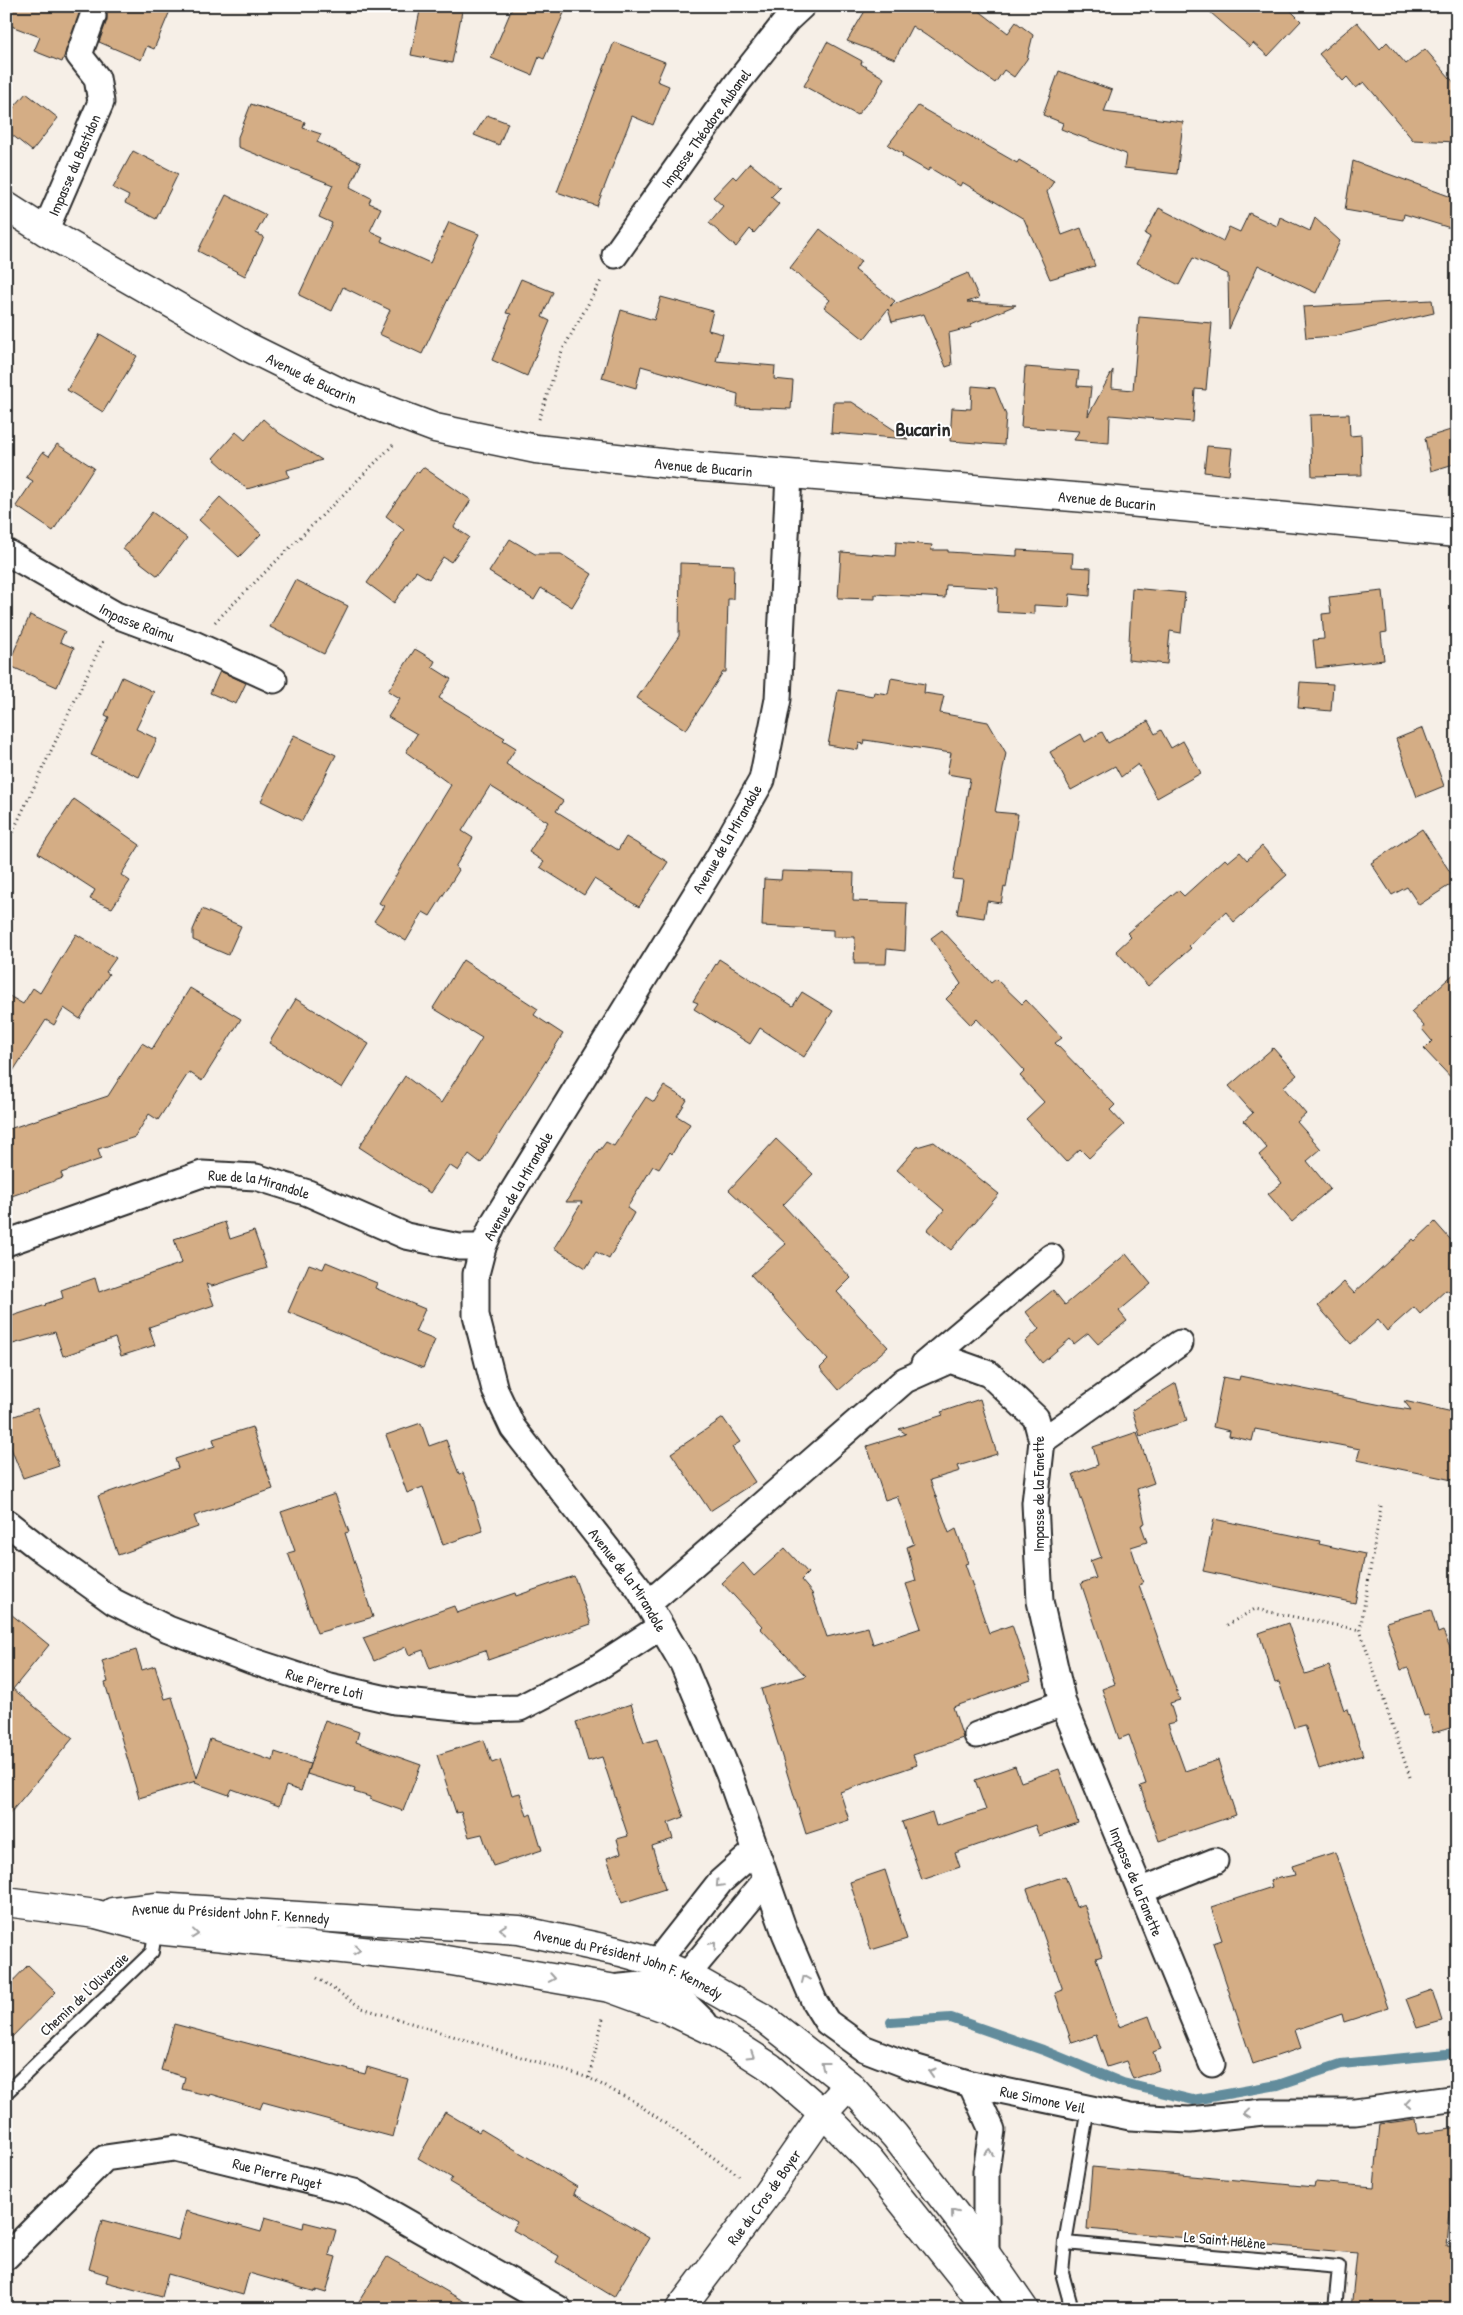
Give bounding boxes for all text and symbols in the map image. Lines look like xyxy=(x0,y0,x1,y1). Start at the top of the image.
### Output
street label: Impasse Théodore Aubanel xyxy=(656,64,755,192)
street label: Impasse du Bastidon xyxy=(42,111,105,219)
street label: Avenue de Bucarin xyxy=(263,347,360,408)
district label: Bucarin xyxy=(896,415,950,442)
street label: Avenue de Bucarin xyxy=(654,452,754,481)
street label: Avenue de Bucarin xyxy=(1058,485,1157,515)
street label: Impasse Raimu xyxy=(96,597,178,646)
street label: Avenue de la Mirandole xyxy=(687,781,767,897)
street label: Avenue de la Mirandole xyxy=(478,1128,558,1244)
street label: Rue de la Mirandole xyxy=(208,1164,313,1203)
street label: Impasse de la Fanette xyxy=(1028,1436,1049,1552)
street label: Avenue de la Mirandole xyxy=(584,1523,672,1635)
street label: Rue Pierre Loti xyxy=(283,1662,366,1704)
street label: Impasse de la Fanette xyxy=(1105,1824,1169,1939)
one-way arrow xyxy=(716,1878,725,1887)
street label: Avenue du Président John F. Kennedy xyxy=(131,1896,330,1928)
one-way arrow xyxy=(499,1923,507,1934)
street label: Avenue du Président John F. Kennedy xyxy=(532,1923,727,2004)
one-way arrow xyxy=(191,1928,199,1939)
one-way arrow xyxy=(708,1941,717,1950)
one-way arrow xyxy=(353,1945,361,1956)
street label: Chemin de l'Oliveraie xyxy=(35,1947,133,2041)
one-way arrow xyxy=(548,1973,556,1983)
one-way arrow xyxy=(800,1975,811,1984)
one-way arrow xyxy=(745,2048,754,2058)
one-way arrow xyxy=(821,2063,830,2071)
one-way arrow xyxy=(928,2068,937,2078)
street label: Rue Simone Veil xyxy=(998,2080,1088,2118)
one-way arrow xyxy=(1404,2099,1413,2109)
one-way arrow xyxy=(1242,2108,1250,2119)
street label: Rue du Cros de Boyer xyxy=(722,2144,806,2249)
one-way arrow xyxy=(983,2148,994,2156)
street label: Rue Pierre Puget xyxy=(231,2152,325,2194)
one-way arrow xyxy=(951,2210,959,2219)
street label: Le Saint Hélène xyxy=(1183,2226,1267,2254)

